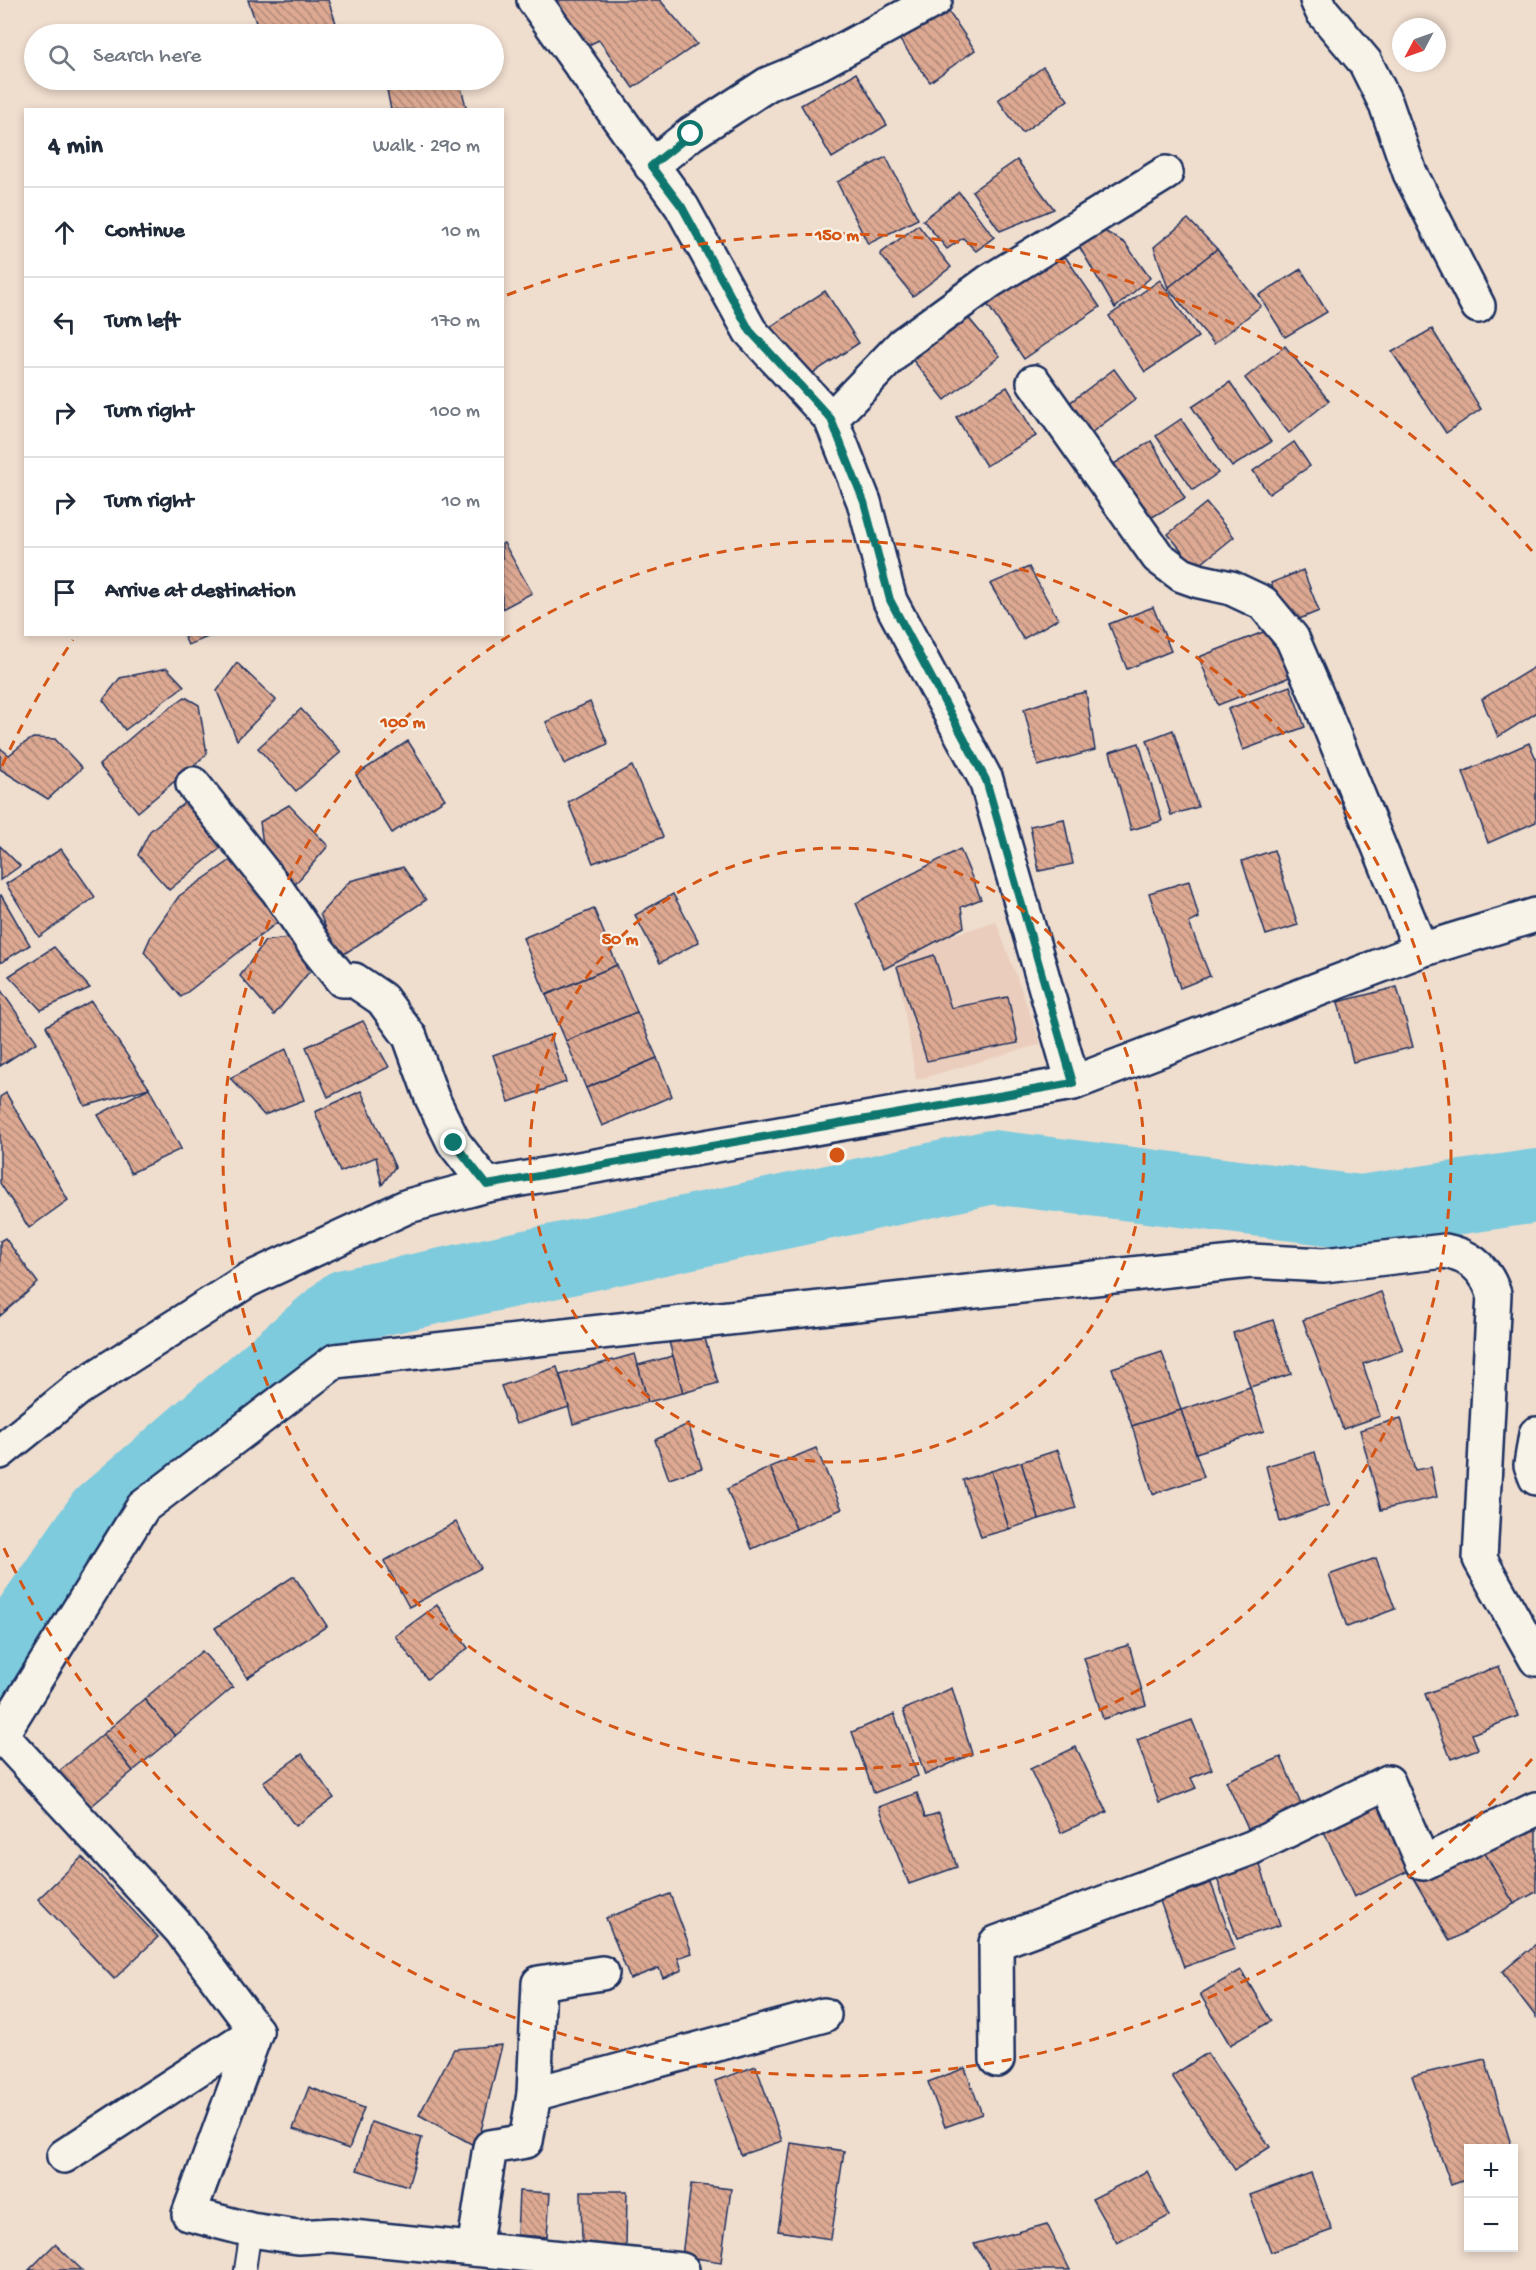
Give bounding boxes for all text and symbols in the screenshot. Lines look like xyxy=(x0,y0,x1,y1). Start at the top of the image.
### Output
north arrow xyxy=(1392,18,1446,72)
search box xyxy=(24,24,504,90)
icon: search xyxy=(45,41,78,74)
text: Search here xyxy=(93,44,201,70)
route start xyxy=(677,120,703,146)
text: 4 min xyxy=(48,132,103,163)
text: Walk · 290 m xyxy=(373,136,480,159)
icon: ahead xyxy=(48,216,81,249)
text: Continue xyxy=(105,219,185,245)
text: 10 m xyxy=(442,221,480,244)
text: 150 m xyxy=(814,226,859,247)
icon: left xyxy=(48,306,81,339)
text: Turn left xyxy=(105,309,179,335)
text: 170 m xyxy=(431,311,480,334)
icon: right xyxy=(48,396,81,429)
text: Turn right xyxy=(105,399,193,425)
text: 100 m xyxy=(430,401,480,424)
icon: right xyxy=(48,486,81,519)
text: Turn right xyxy=(105,489,193,515)
text: 10 m xyxy=(442,491,480,514)
icon: arrive xyxy=(48,576,81,609)
text: Arrive at destination xyxy=(105,579,295,605)
text: 100 m xyxy=(380,713,426,734)
text: 50 m xyxy=(602,930,639,951)
route end xyxy=(440,1129,466,1155)
centre of rings xyxy=(827,1145,847,1165)
map controls xyxy=(1464,2144,1518,2252)
button: + xyxy=(1464,2144,1518,2198)
button: − xyxy=(1464,2198,1518,2252)

